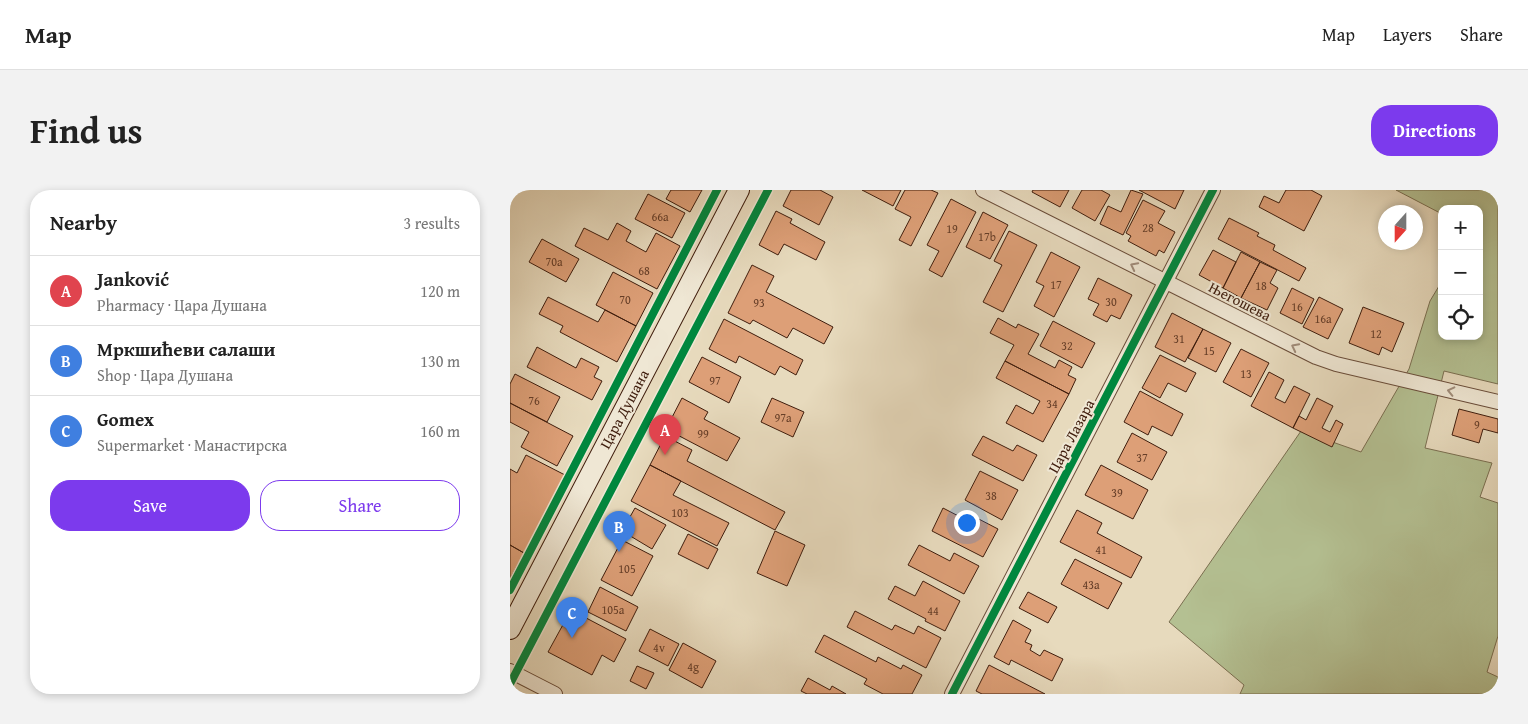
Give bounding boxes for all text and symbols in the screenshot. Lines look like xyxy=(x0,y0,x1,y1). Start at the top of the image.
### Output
text: Map xyxy=(25,17,72,52)
text: Map xyxy=(1322,21,1355,48)
text: Layers xyxy=(1383,21,1432,48)
text: Share xyxy=(1460,21,1503,48)
text: Find us xyxy=(30,105,143,156)
button: Directions xyxy=(1371,105,1498,156)
north arrow xyxy=(1378,205,1423,250)
map controls xyxy=(1438,205,1483,340)
button: + xyxy=(1438,205,1483,250)
text: Nearby xyxy=(50,207,117,238)
house number: 66a xyxy=(651,208,669,225)
text: 3 results xyxy=(403,211,460,235)
house number: 28 xyxy=(1142,219,1154,236)
house number: 19 xyxy=(946,220,958,237)
house number: 17b xyxy=(978,228,996,245)
button: − xyxy=(1438,250,1483,295)
house number: 70a xyxy=(545,253,563,270)
house number: 68 xyxy=(638,262,650,279)
one-way arrow xyxy=(1130,262,1139,272)
text: Janković xyxy=(97,265,169,293)
house number: 17 xyxy=(1050,276,1062,293)
street label: Његошева xyxy=(1205,276,1276,326)
house number: 18 xyxy=(1255,277,1267,294)
text: A xyxy=(61,279,71,303)
text: 120 m xyxy=(420,279,460,303)
house number: 70 xyxy=(619,291,631,308)
text: Pharmacy · Цара Душана xyxy=(97,293,267,317)
house number: 30 xyxy=(1105,293,1117,310)
house number: 93 xyxy=(753,294,765,311)
button: locate xyxy=(1438,295,1483,340)
house number: 16 xyxy=(1291,298,1303,315)
house number: 16a xyxy=(1314,310,1332,327)
house number: 12 xyxy=(1370,325,1382,342)
house number: 31 xyxy=(1173,330,1185,347)
text: Мркшићеви салаши xyxy=(97,335,276,363)
house number: 32 xyxy=(1061,337,1073,354)
house number: 15 xyxy=(1203,342,1215,359)
one-way arrow xyxy=(1291,343,1300,353)
text: B xyxy=(61,349,71,373)
text: 130 m xyxy=(420,349,460,373)
text: Shop · Цара Душана xyxy=(97,363,233,387)
street label: Цара Душана xyxy=(594,365,654,452)
house number: 13 xyxy=(1240,365,1252,382)
house number: 97 xyxy=(709,372,721,389)
one-way arrow xyxy=(1446,386,1455,397)
house number: 76 xyxy=(528,392,540,409)
street label: Цара Лазара xyxy=(1043,395,1100,477)
house number: 34 xyxy=(1046,395,1058,412)
text: Gomex xyxy=(97,405,154,433)
house number: 97a xyxy=(774,409,792,426)
pin: A xyxy=(649,414,681,455)
house number: 9 xyxy=(1474,416,1480,433)
text: C xyxy=(61,419,71,443)
text: 160 m xyxy=(420,419,460,443)
house number: 99 xyxy=(697,425,709,442)
text: Supermarket · Манастирска xyxy=(97,433,287,457)
house number: 37 xyxy=(1136,449,1148,466)
button: Save xyxy=(50,480,250,531)
button: Share xyxy=(260,480,460,531)
house number: 39 xyxy=(1111,484,1123,501)
house number: 38 xyxy=(985,487,997,504)
house number: 103 xyxy=(671,504,689,521)
your location xyxy=(954,510,980,536)
pin: B xyxy=(603,511,635,552)
house number: 41 xyxy=(1095,541,1107,558)
house number: 105 xyxy=(618,560,636,577)
house number: 43a xyxy=(1082,576,1100,593)
pin: C xyxy=(556,597,588,638)
house number: 105a xyxy=(601,601,625,618)
house number: 44 xyxy=(927,602,939,619)
house number: 4v xyxy=(653,639,665,656)
house number: 4g xyxy=(687,658,699,675)

